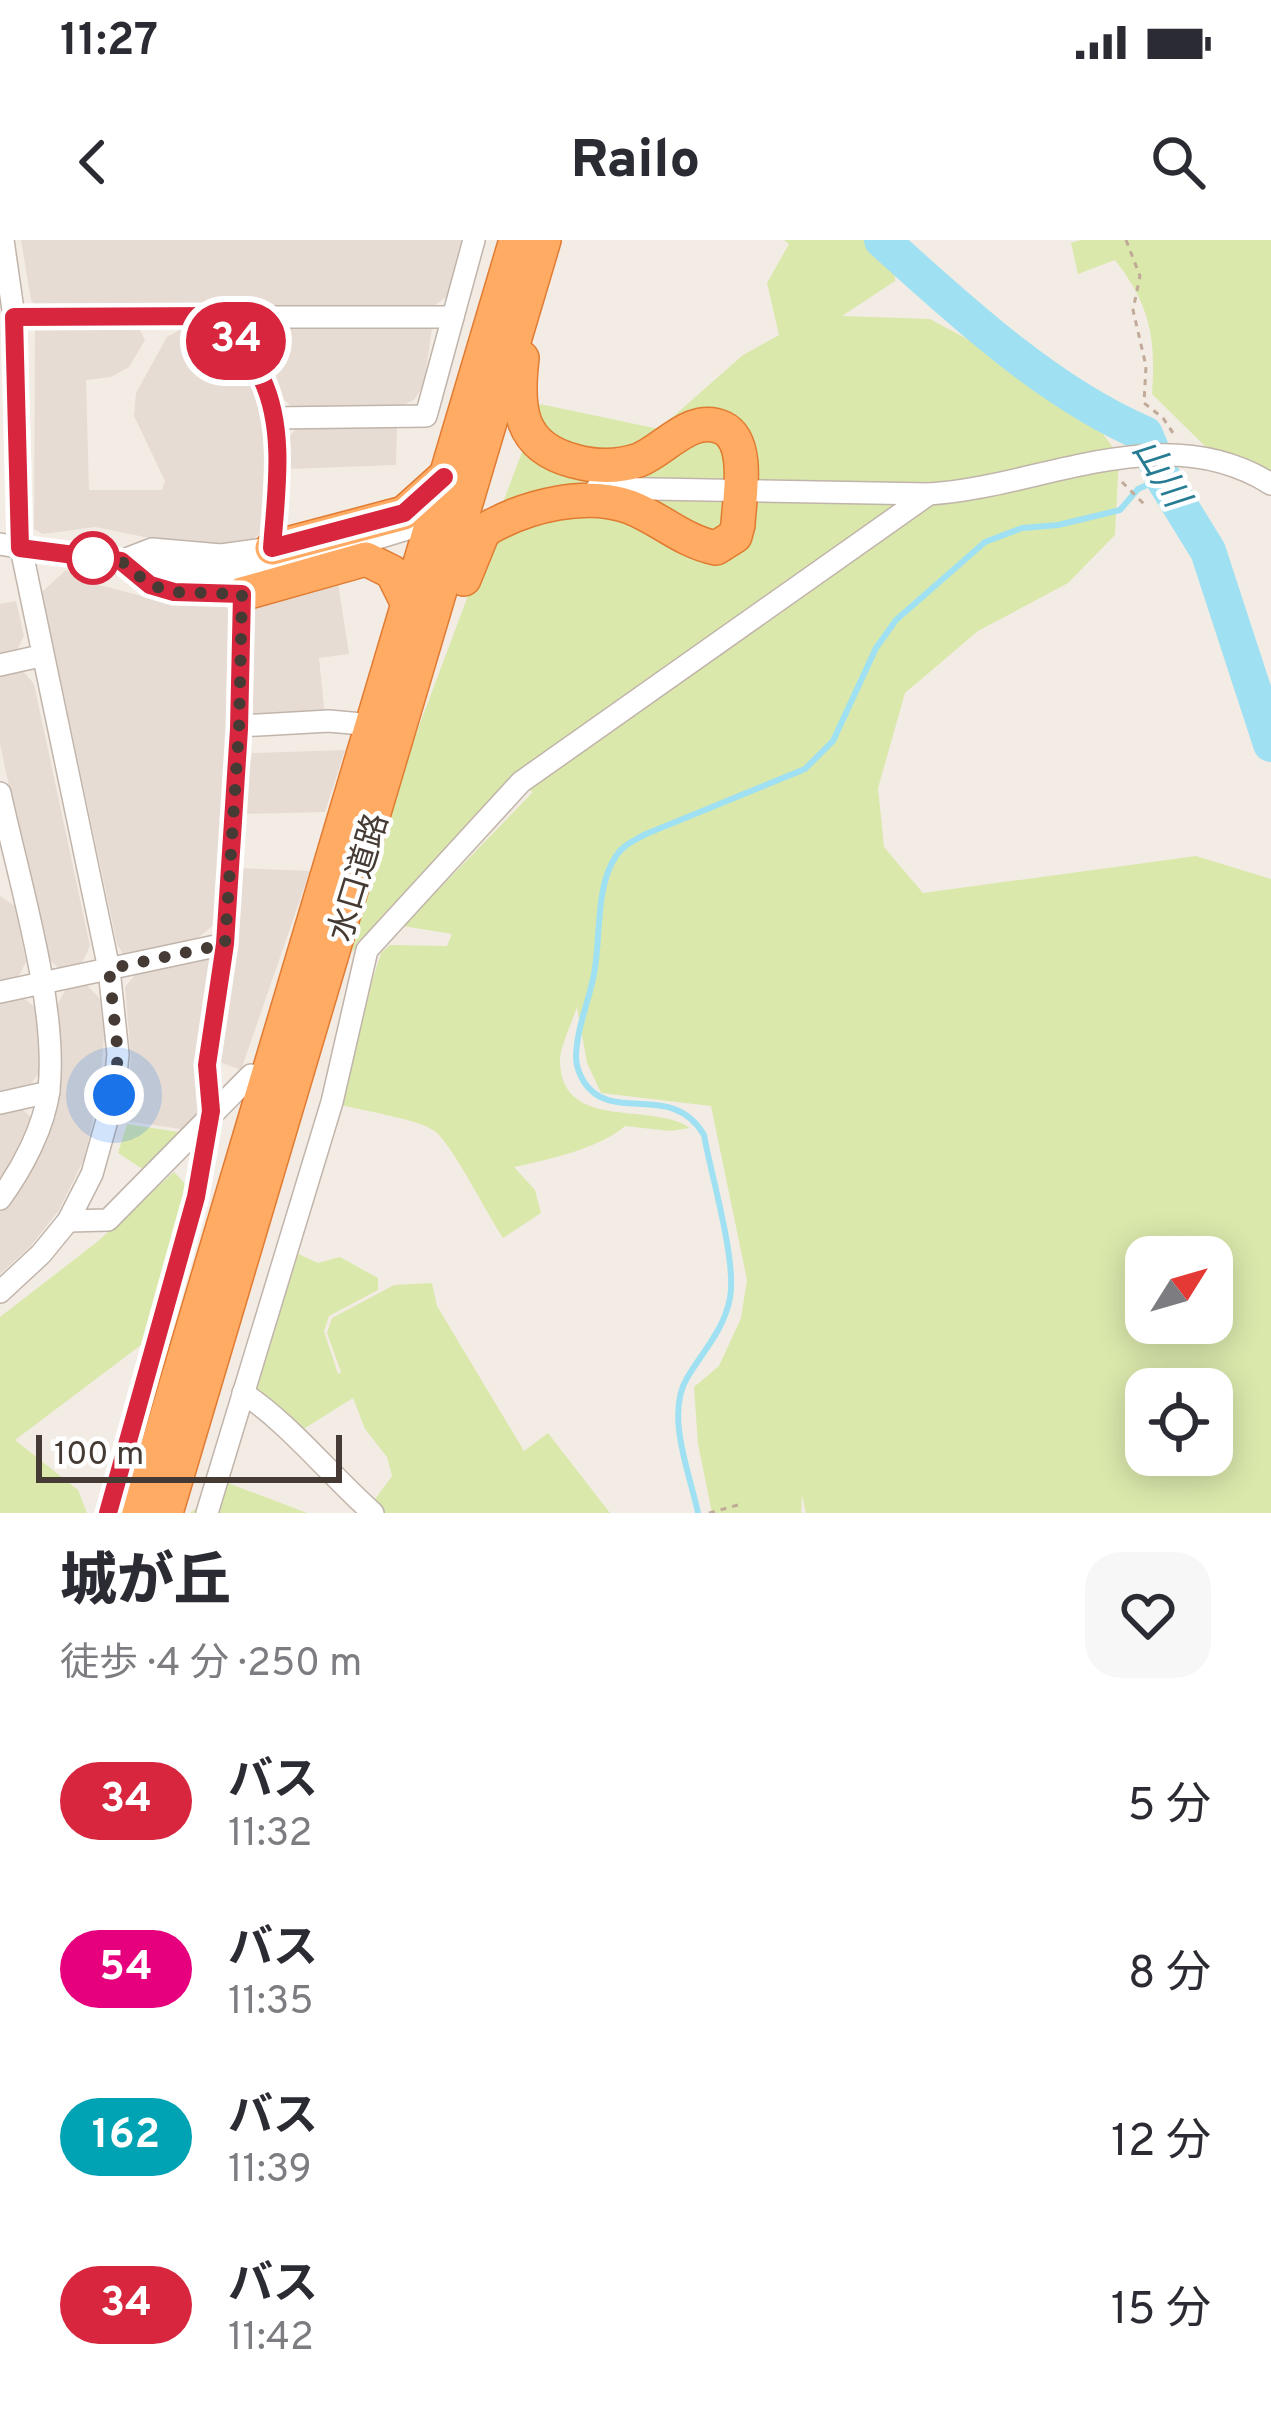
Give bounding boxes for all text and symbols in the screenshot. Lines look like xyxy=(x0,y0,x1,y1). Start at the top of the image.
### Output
text: 11:27 xyxy=(60,14,158,71)
text: Railo xyxy=(571,128,700,197)
icon: back xyxy=(60,129,126,195)
icon: search xyxy=(1145,129,1211,195)
line badge: 34 xyxy=(182,302,290,380)
text: 34 xyxy=(210,314,262,367)
water label: 山川 xyxy=(1120,431,1199,520)
unlabelled marker xyxy=(68,533,118,583)
street label: 水口道路 xyxy=(321,809,400,947)
your location xyxy=(84,1065,144,1125)
north arrow xyxy=(1125,1236,1233,1344)
map controls xyxy=(1125,1236,1233,1476)
button: locate xyxy=(1125,1368,1233,1476)
scale bar xyxy=(36,1429,342,1482)
text: 100 m xyxy=(54,1435,144,1477)
text: 城が丘 xyxy=(60,1549,231,1621)
button: heart xyxy=(1085,1552,1211,1678)
text: 徒歩 · 4 分 · 250 m xyxy=(60,1641,362,1690)
text: バス xyxy=(228,1754,318,1811)
text: 34 xyxy=(100,1774,152,1827)
text: 5 分 xyxy=(1127,1779,1211,1836)
text: 11:32 xyxy=(228,1811,312,1860)
text: バス xyxy=(228,1922,318,1979)
text: 54 xyxy=(99,1942,153,1995)
text: 8 分 xyxy=(1128,1947,1211,2004)
text: 11:35 xyxy=(228,1979,314,2028)
text: バス xyxy=(228,2090,318,2147)
text: 162 xyxy=(92,2110,160,2163)
text: 12 分 xyxy=(1111,2115,1211,2172)
text: 11:39 xyxy=(228,2147,312,2196)
text: バス xyxy=(228,2258,318,2315)
text: 34 xyxy=(100,2278,152,2331)
text: 15 分 xyxy=(1111,2283,1211,2340)
text: 11:42 xyxy=(228,2315,314,2364)

